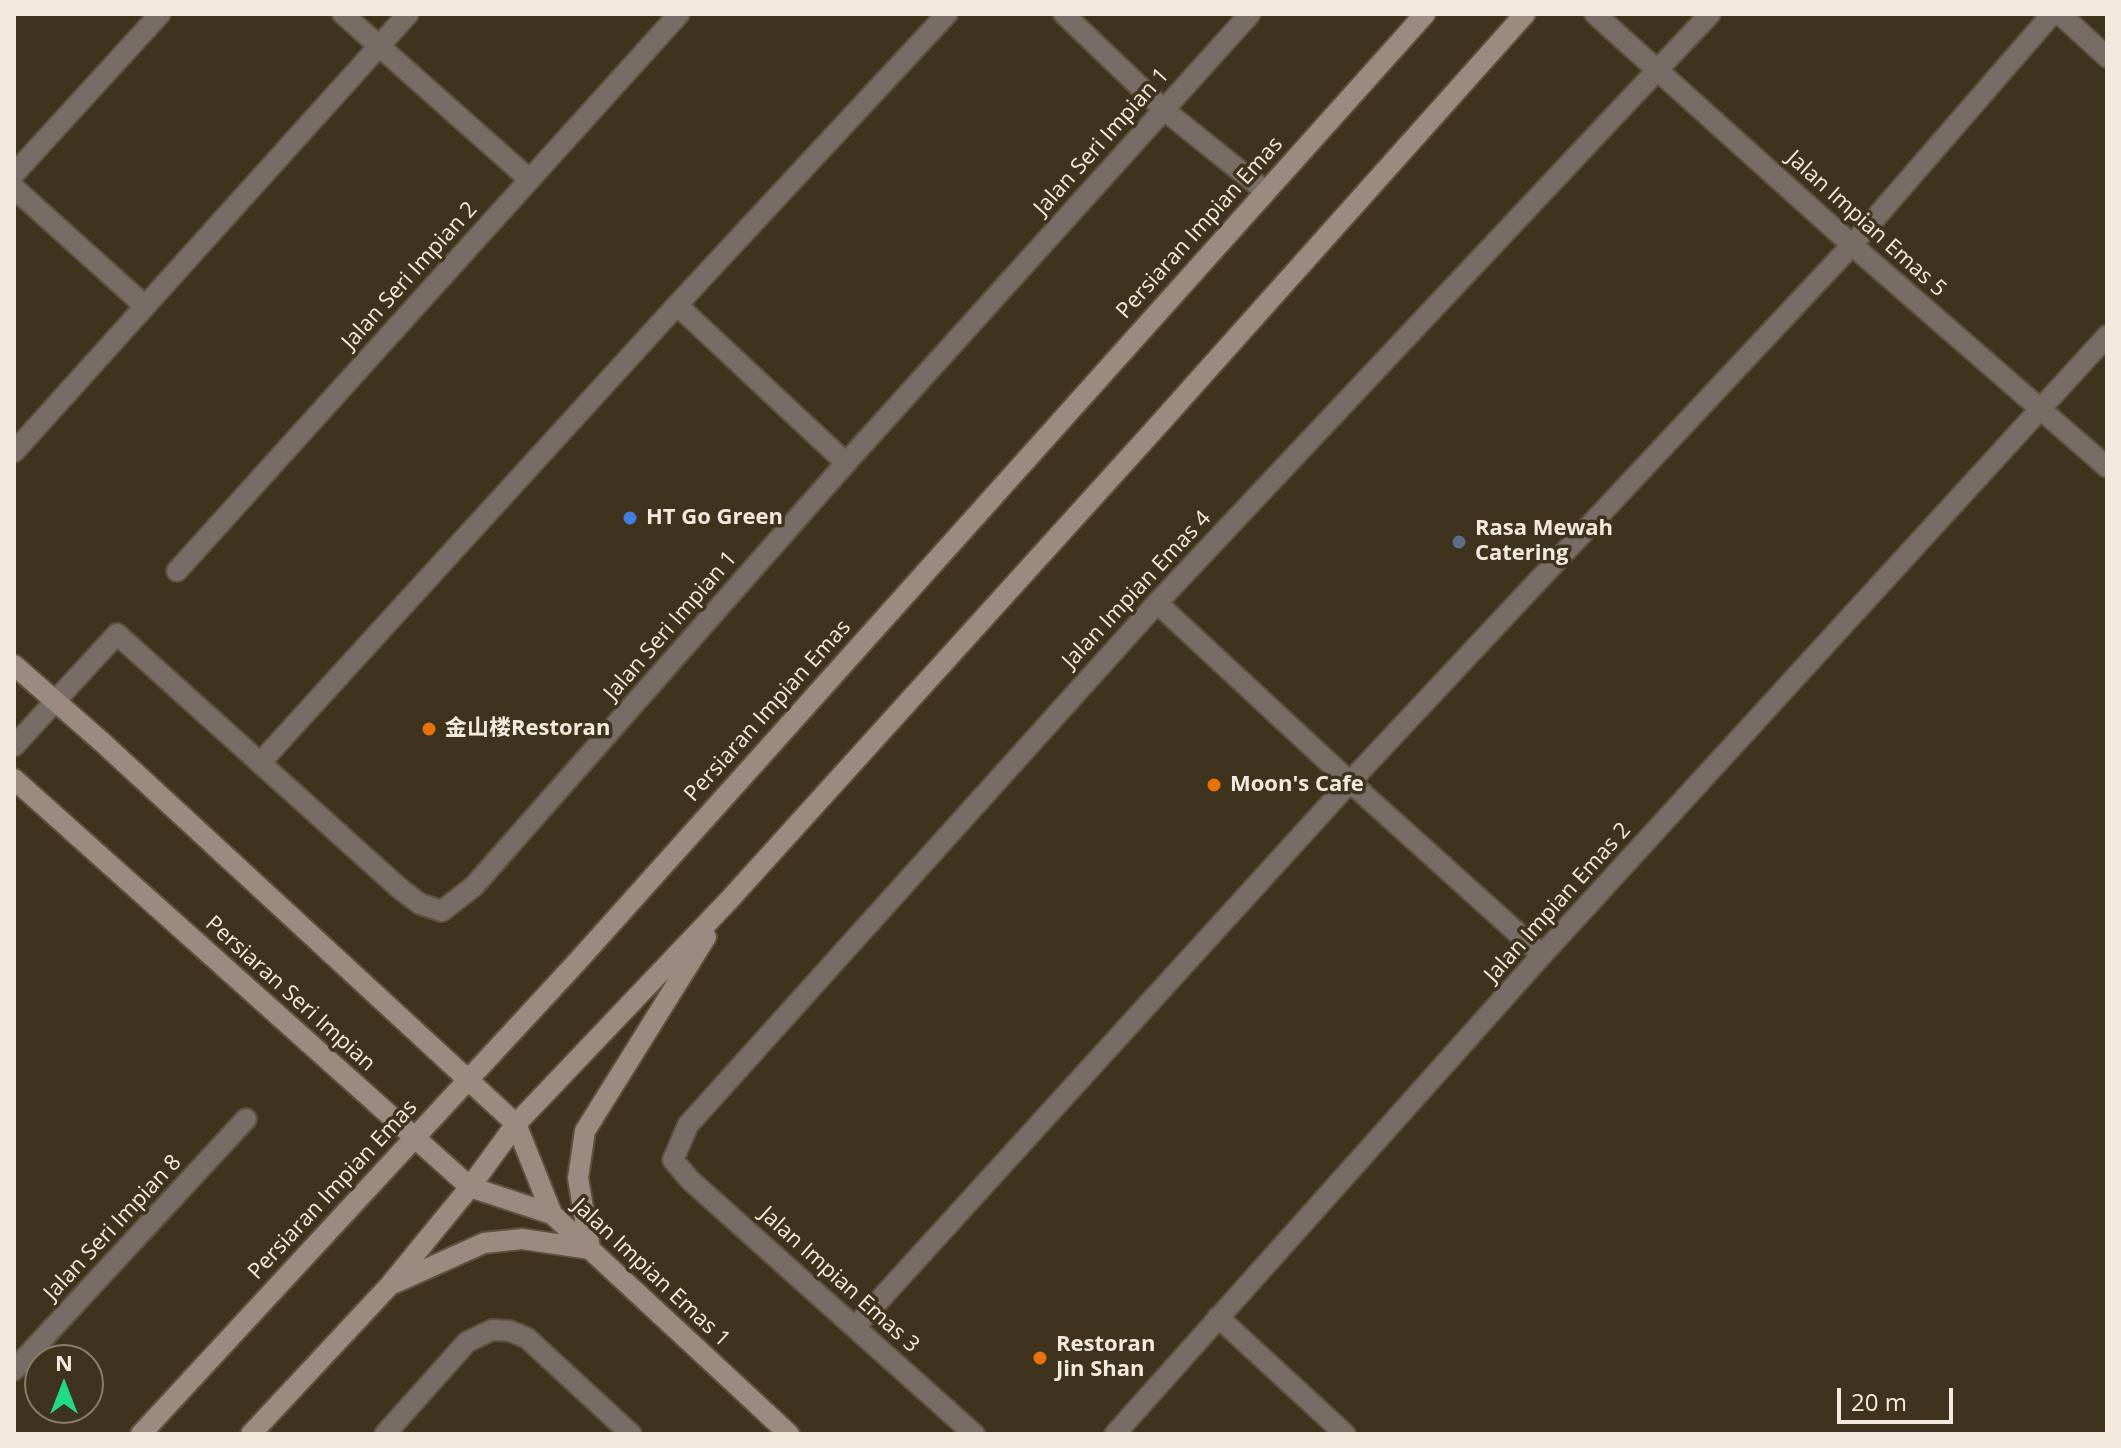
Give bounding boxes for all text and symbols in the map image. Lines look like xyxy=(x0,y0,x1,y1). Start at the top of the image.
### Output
street label: Jalan Seri Impian 1 xyxy=(1029,63,1175,221)
street label: Persiaran Impian Emas xyxy=(1111,132,1289,324)
street label: Jalan Impian Emas 5 xyxy=(1781,145,1951,303)
street label: Jalan Seri Impian 2 xyxy=(337,197,483,355)
place label: HT Go Green xyxy=(646,505,783,531)
street label: Jalan Impian Emas 4 xyxy=(1057,506,1217,674)
marker: HT Go Green xyxy=(621,509,639,527)
place label: Rasa Mewah Catering xyxy=(1475,516,1613,568)
marker: Rasa Mewah Catering xyxy=(1450,533,1468,551)
street label: Jalan Seri Impian 1 xyxy=(599,546,743,706)
street label: Persiaran Impian Emas xyxy=(679,615,857,807)
place label: 金山楼Restoran xyxy=(445,716,610,742)
marker: 金山楼Restoran xyxy=(420,720,438,738)
place label: Moon's Cafe xyxy=(1230,772,1364,798)
marker: Moon's Cafe xyxy=(1205,776,1223,794)
street label: Jalan Impian Emas 2 xyxy=(1479,818,1637,988)
street label: Persiaran Seri Impian xyxy=(200,911,380,1077)
street label: Persiaran Impian Emas xyxy=(243,1095,423,1285)
street label: Jalan Seri Impian 8 xyxy=(39,1150,187,1306)
street label: Jalan Impian Emas 1 xyxy=(567,1193,735,1353)
street label: Jalan Impian Emas 3 xyxy=(754,1201,924,1359)
place label: Restoran Jin Shan xyxy=(1056,1332,1155,1384)
north arrow xyxy=(24,1344,104,1424)
text: N xyxy=(55,1347,73,1377)
marker: Restoran Jin Shan xyxy=(1031,1349,1049,1367)
scale bar xyxy=(1841,1372,1957,1422)
text: 20 m xyxy=(1851,1385,1907,1418)

